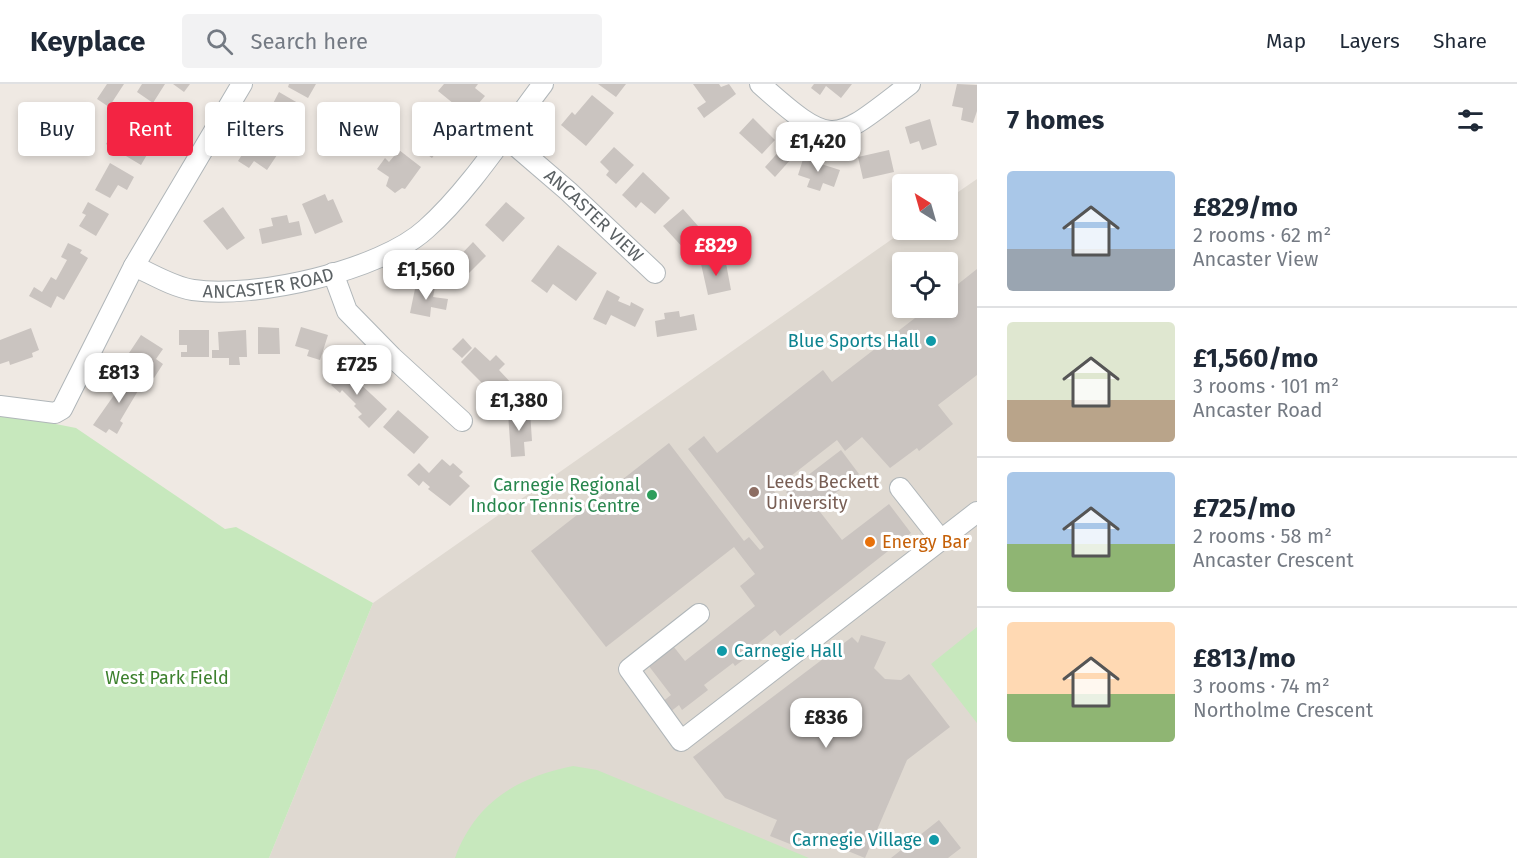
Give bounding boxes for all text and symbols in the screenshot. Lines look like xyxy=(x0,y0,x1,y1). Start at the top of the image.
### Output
search box xyxy=(182,14,602,68)
text: Keyplace xyxy=(30,25,146,58)
icon: search xyxy=(203,25,236,58)
text: Search here xyxy=(251,28,368,55)
text: Map xyxy=(1266,28,1306,54)
text: Layers xyxy=(1339,28,1400,54)
text: Share xyxy=(1433,28,1487,54)
chip: Buy xyxy=(18,102,95,156)
chip: Rent xyxy=(107,102,193,156)
chip: Filters xyxy=(205,102,305,156)
chip: New xyxy=(317,102,400,156)
chip: Apartment xyxy=(412,102,555,156)
icon: filters xyxy=(1454,104,1487,137)
text: 7 homes xyxy=(1007,105,1104,136)
pin: £1,420 xyxy=(769,122,867,173)
text: £1,420 xyxy=(790,129,846,153)
street label: ANCASTER VIEW xyxy=(540,165,648,267)
north arrow xyxy=(892,174,958,240)
map controls xyxy=(892,174,958,318)
text: £829/mo xyxy=(1193,192,1298,223)
icon: home xyxy=(1055,195,1127,267)
text: 2 rooms · 62 m² xyxy=(1193,223,1331,247)
pin: £829 xyxy=(680,226,752,277)
text: £829 xyxy=(694,233,738,257)
text: Ancaster View xyxy=(1193,247,1318,271)
pin: £1,560 xyxy=(377,250,475,301)
button: locate xyxy=(892,252,958,318)
text: £1,560 xyxy=(397,257,455,281)
street label: ANCASTER ROAD xyxy=(202,263,336,303)
place label: Blue Sports Hall xyxy=(788,330,919,352)
marker: Blue Sports Hall xyxy=(924,334,938,348)
text: £1,560/mo xyxy=(1193,343,1318,374)
pin: £725 xyxy=(321,345,393,396)
icon: home xyxy=(1055,346,1127,418)
text: £725 xyxy=(336,352,378,376)
pin: £813 xyxy=(83,353,155,404)
text: £813 xyxy=(98,360,140,384)
text: 3 rooms · 101 m² xyxy=(1193,374,1339,398)
pin: £1,380 xyxy=(470,381,568,432)
text: £1,380 xyxy=(490,388,548,412)
text: Ancaster Road xyxy=(1193,398,1323,422)
place label: Leeds Beckett University xyxy=(766,471,880,514)
place label: Carnegie Regional Indoor Tennis Centre xyxy=(470,474,640,517)
marker: Leeds Beckett University xyxy=(747,485,761,499)
marker: Carnegie Regional Indoor Tennis Centre xyxy=(645,488,659,502)
text: £725/mo xyxy=(1193,493,1296,524)
icon: home xyxy=(1055,496,1127,568)
text: 2 rooms · 58 m² xyxy=(1193,524,1332,548)
place label: Energy Bar xyxy=(882,531,969,553)
marker: Energy Bar xyxy=(863,535,877,549)
text: Ancaster Crescent xyxy=(1193,548,1354,572)
place label: Carnegie Hall xyxy=(734,640,842,662)
text: £813/mo xyxy=(1193,643,1296,674)
marker: Carnegie Hall xyxy=(715,644,729,658)
icon: home xyxy=(1055,646,1127,718)
park label: West Park Field xyxy=(105,667,229,689)
text: 3 rooms · 74 m² xyxy=(1193,674,1330,698)
pin: £836 xyxy=(790,698,862,749)
text: Northolme Crescent xyxy=(1193,698,1373,722)
text: £836 xyxy=(804,705,848,729)
place label: Carnegie Village xyxy=(792,829,922,851)
marker: Carnegie Village xyxy=(927,833,941,847)

